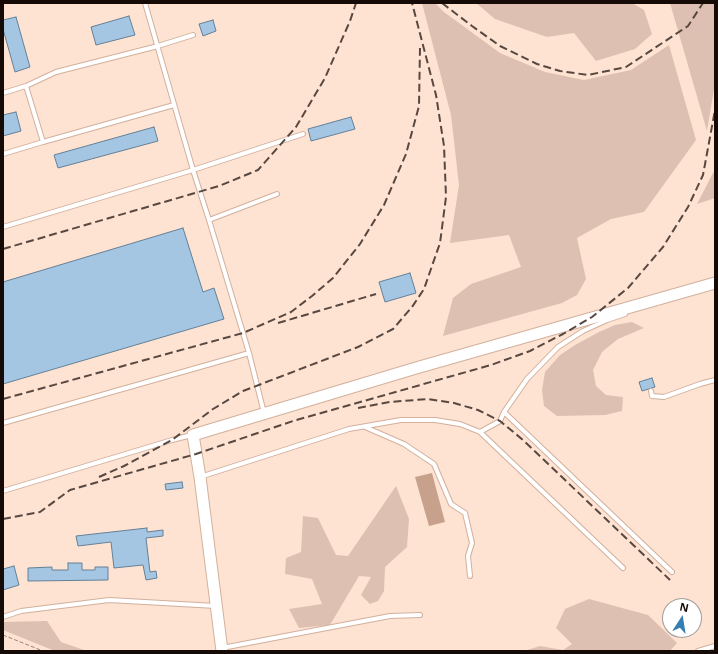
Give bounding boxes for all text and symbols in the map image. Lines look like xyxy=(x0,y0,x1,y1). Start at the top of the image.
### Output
north arrow xyxy=(662,598,702,638)
text: N xyxy=(678,598,690,615)

